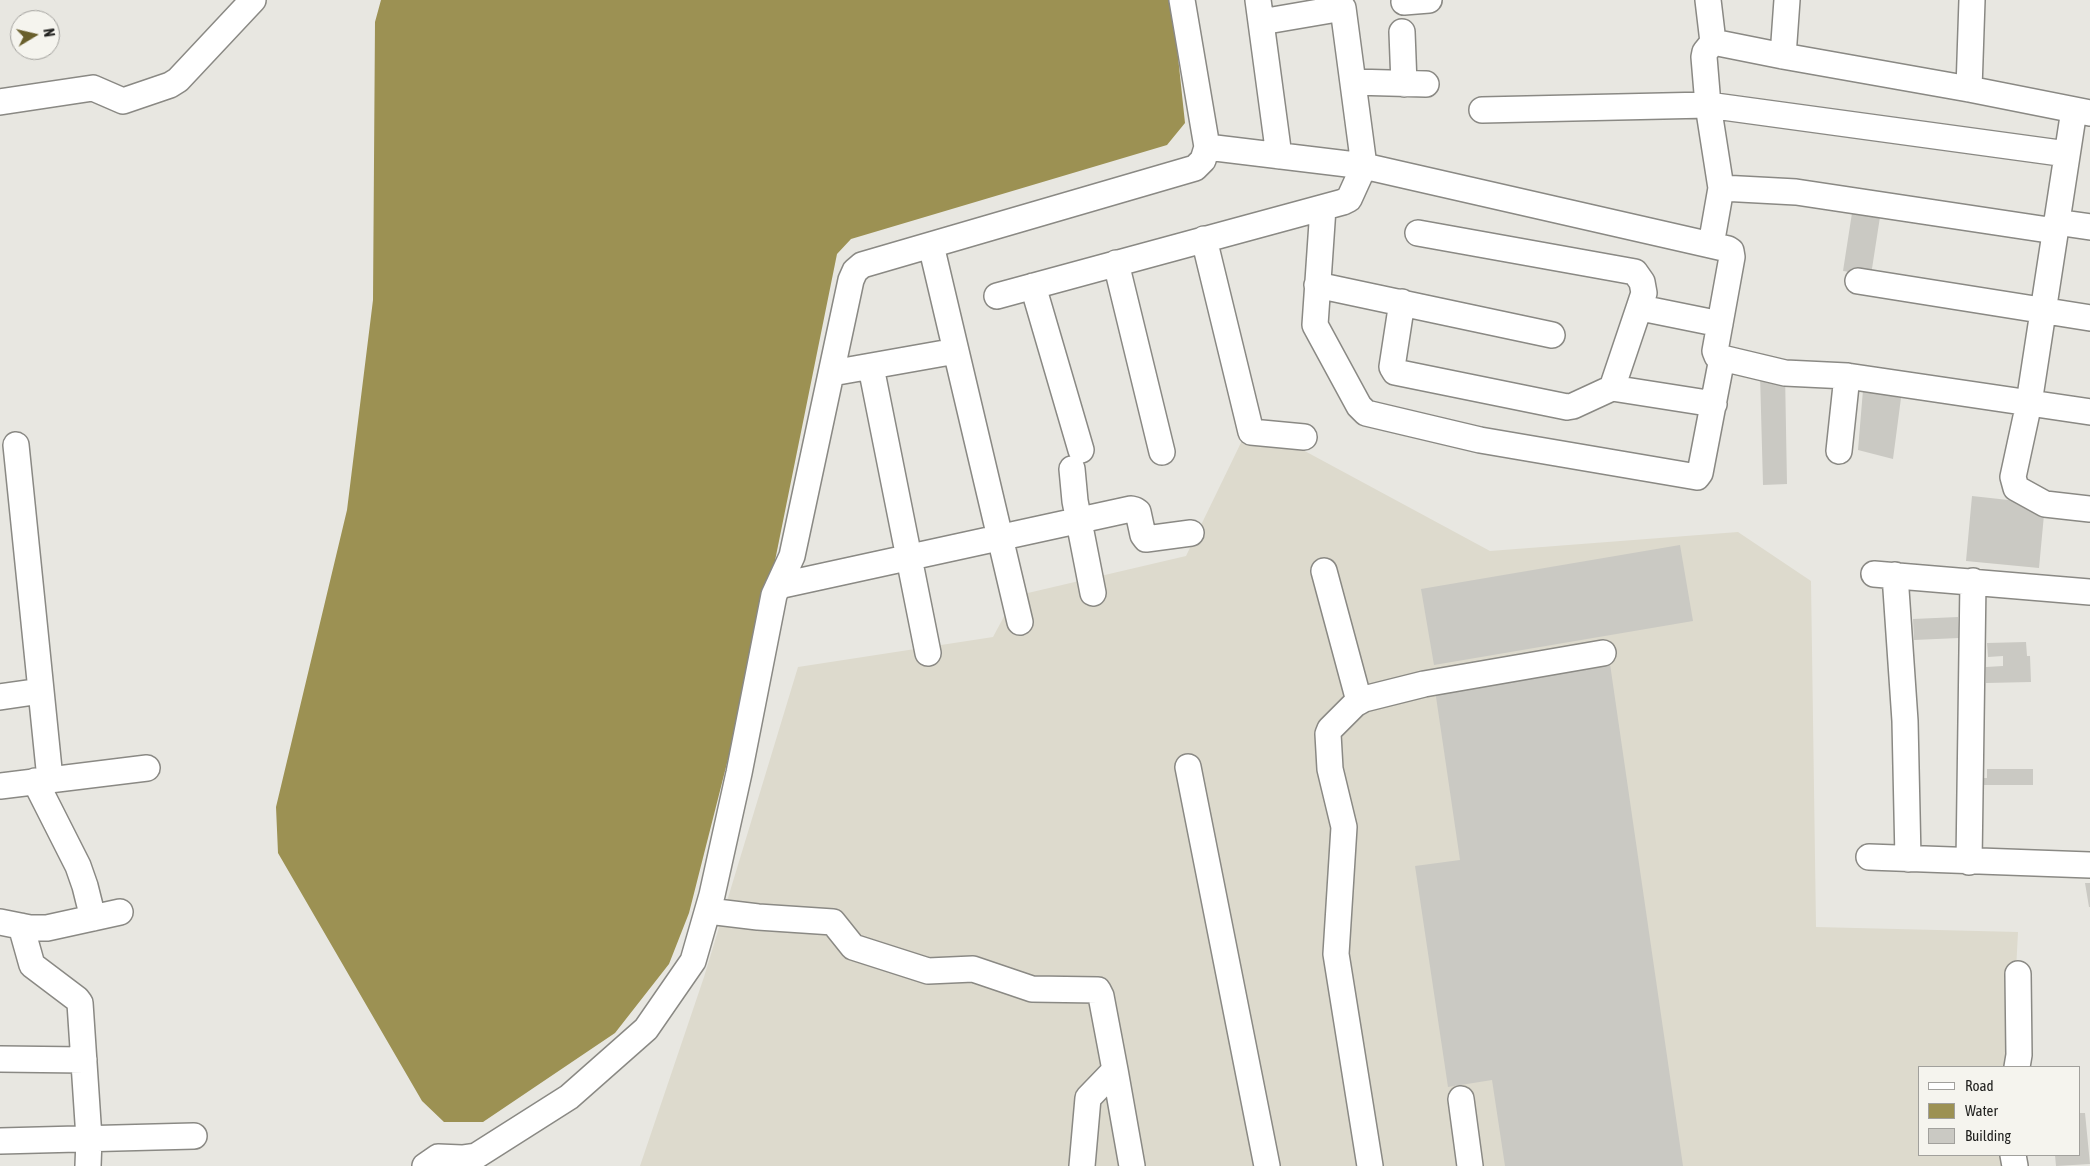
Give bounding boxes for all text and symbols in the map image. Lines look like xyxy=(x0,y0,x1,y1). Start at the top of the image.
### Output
north arrow xyxy=(10,10,60,60)
text: N xyxy=(40,27,57,38)
legend xyxy=(1918,1066,2080,1156)
text: Road xyxy=(1965,1077,1994,1094)
text: Water xyxy=(1965,1102,1998,1119)
text: Building xyxy=(1965,1127,2011,1144)

